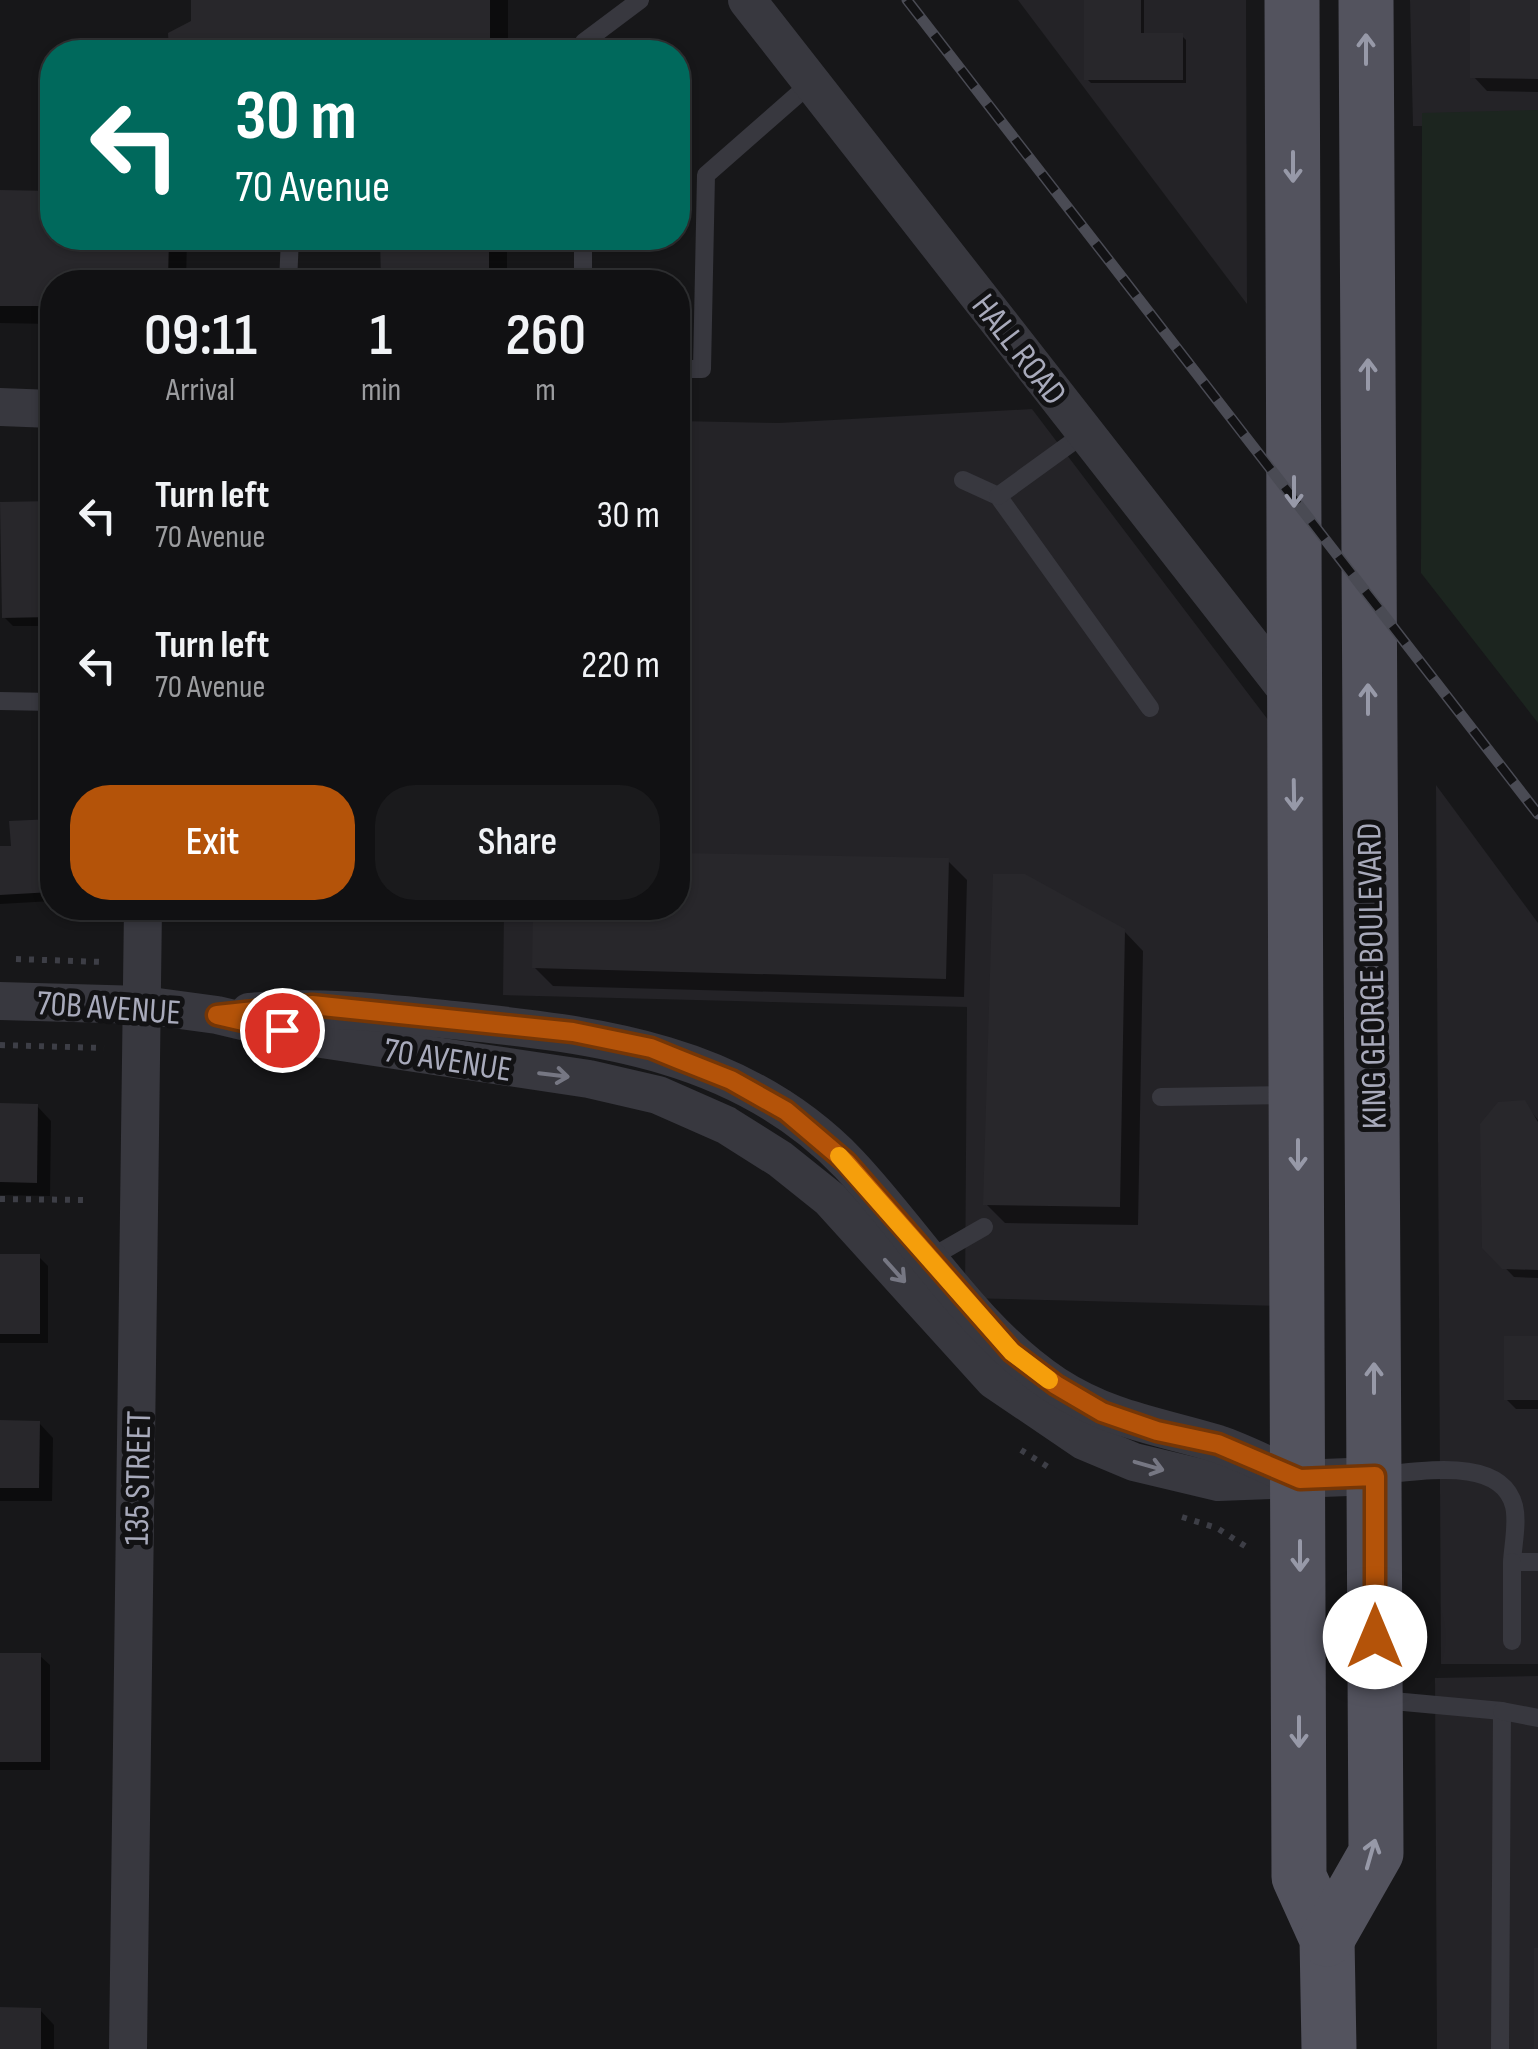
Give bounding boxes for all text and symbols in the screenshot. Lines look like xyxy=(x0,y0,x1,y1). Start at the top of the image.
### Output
one-way arrow xyxy=(1356,34,1376,66)
text: 30 m xyxy=(235,75,357,159)
icon: left xyxy=(70,80,200,210)
one-way arrow xyxy=(1284,150,1302,183)
text: 70 Avenue xyxy=(235,160,390,215)
street label: HALL ROAD xyxy=(962,286,1076,414)
text: 09:11 xyxy=(144,300,257,372)
text: 1 xyxy=(370,300,392,372)
text: 260 xyxy=(505,300,586,372)
one-way arrow xyxy=(1358,359,1378,392)
text: Arrival xyxy=(166,371,235,410)
text: min xyxy=(361,371,401,410)
text: m xyxy=(535,371,556,410)
text: Turn left xyxy=(155,473,269,518)
one-way arrow xyxy=(1284,476,1304,508)
icon: left xyxy=(70,488,125,543)
text: 30 m xyxy=(597,493,660,538)
text: 70 Avenue xyxy=(155,518,265,557)
text: Turn left xyxy=(155,623,269,668)
icon: left xyxy=(70,638,125,693)
text: 220 m xyxy=(581,643,660,688)
text: 70 Avenue xyxy=(155,668,265,707)
one-way arrow xyxy=(1358,684,1378,716)
one-way arrow xyxy=(1285,779,1304,811)
button: Exit xyxy=(70,785,355,900)
button: Share xyxy=(375,785,660,900)
street label: KING GEORGE BOULEVARD xyxy=(1348,822,1397,1130)
street label: 70B AVENUE xyxy=(35,982,182,1035)
pin xyxy=(240,988,325,1073)
icon: arrive xyxy=(255,1003,310,1058)
street label: 70 AVENUE xyxy=(381,1029,515,1092)
one-way arrow xyxy=(537,1066,570,1085)
one-way arrow xyxy=(1288,1138,1308,1171)
one-way arrow xyxy=(884,1258,907,1283)
one-way arrow xyxy=(1364,1363,1384,1396)
street label: 135 STREET xyxy=(116,1410,161,1546)
one-way arrow xyxy=(1132,1458,1164,1476)
one-way arrow xyxy=(1290,1540,1310,1572)
position arrow xyxy=(1323,1585,1427,1689)
one-way arrow xyxy=(1290,1714,1308,1747)
one-way arrow xyxy=(1363,1839,1381,1870)

